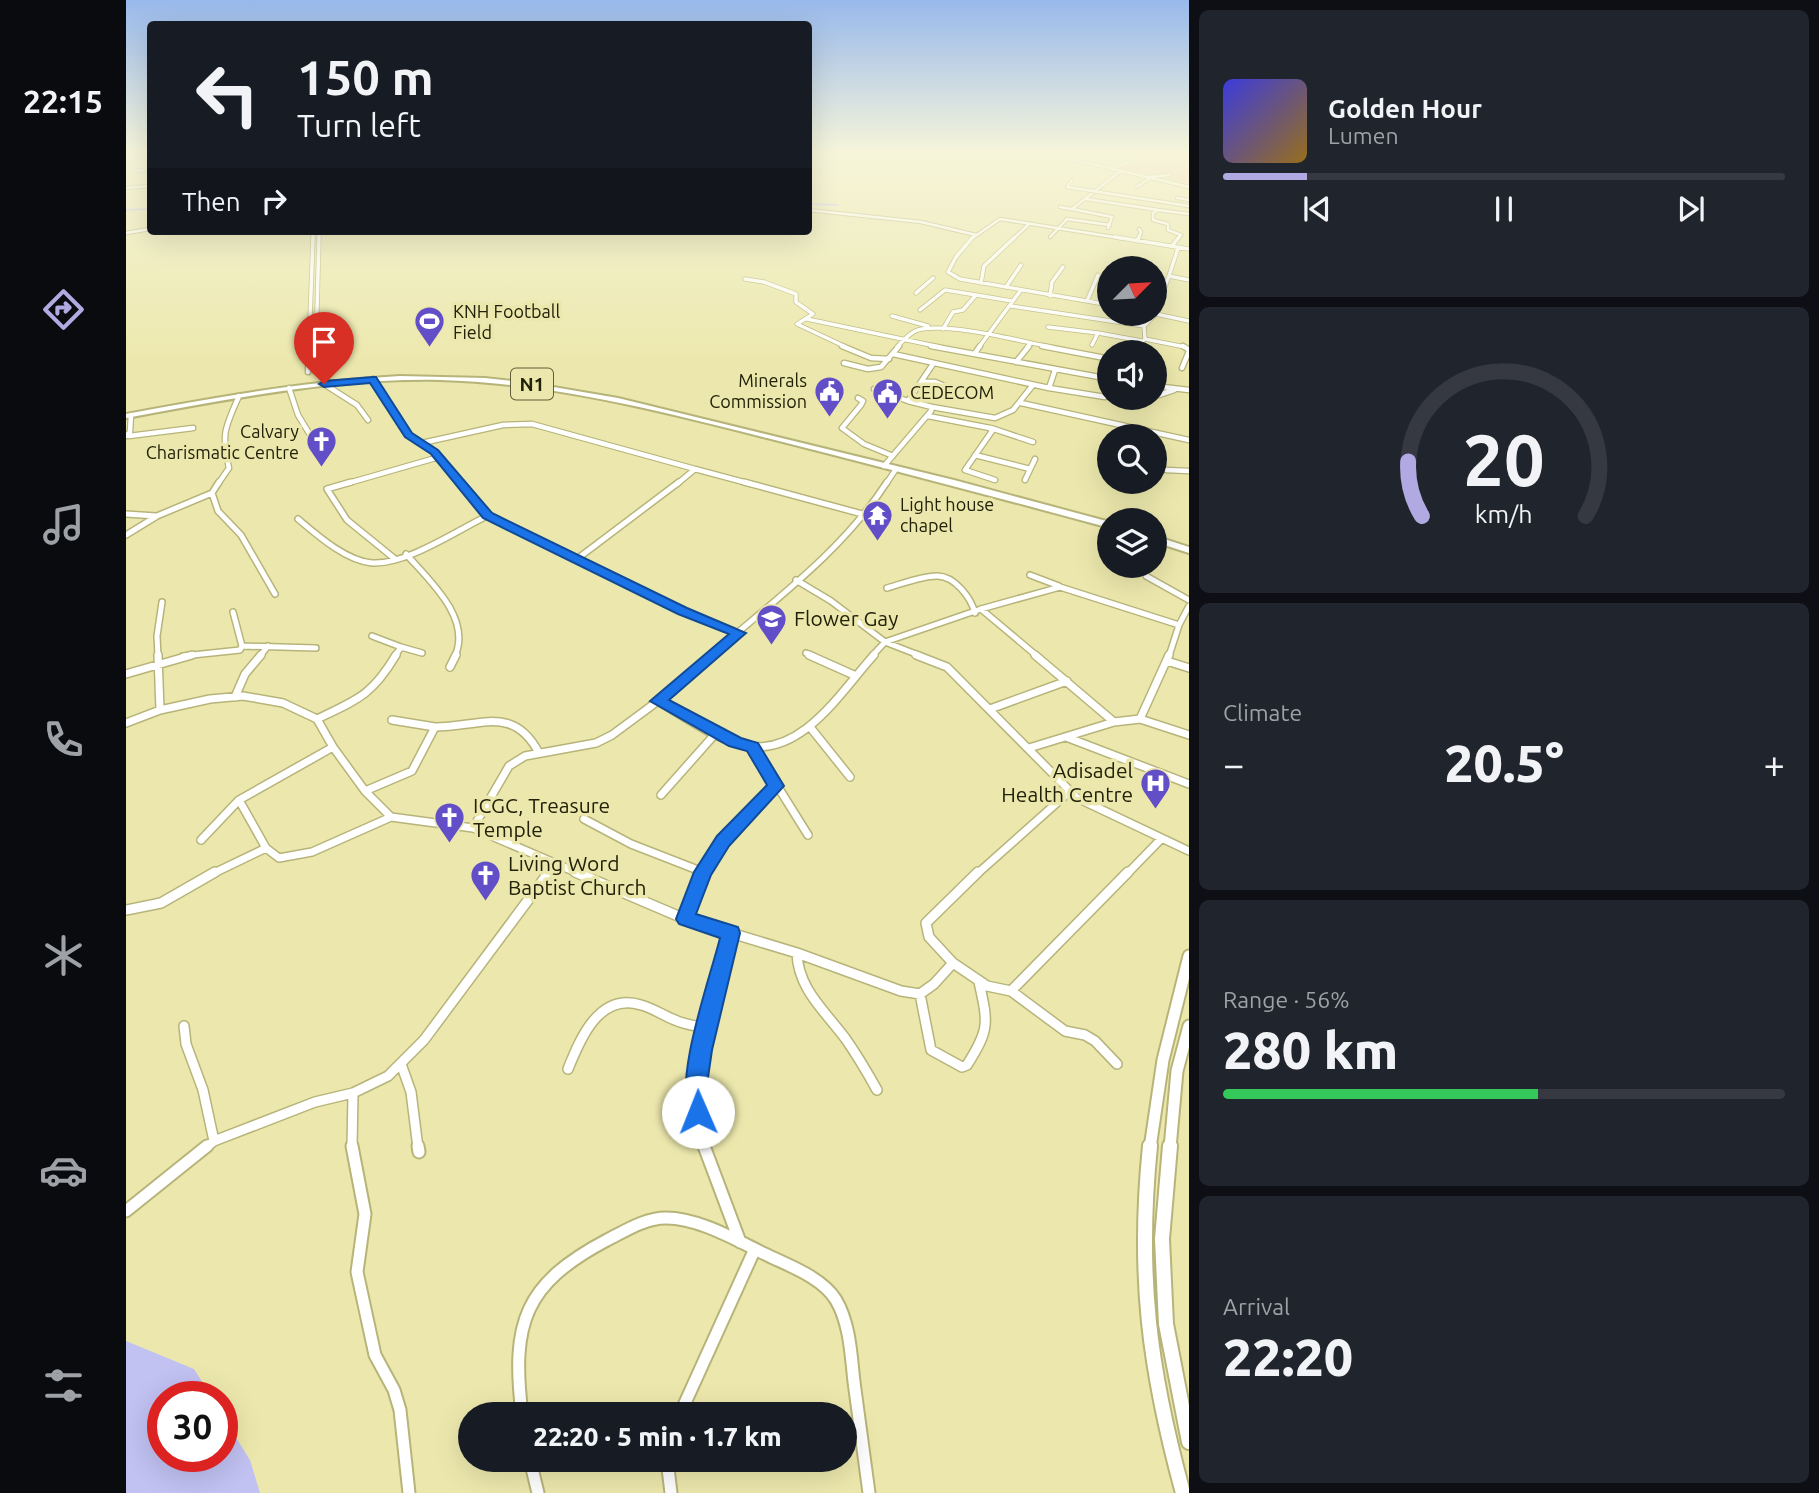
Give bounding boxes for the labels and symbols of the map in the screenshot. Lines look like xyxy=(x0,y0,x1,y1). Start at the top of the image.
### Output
north arrow xyxy=(1097,256,1167,326)
place label: KNH Football Field xyxy=(453,301,561,342)
sports icon: KNH Football Field xyxy=(413,305,447,349)
pin xyxy=(294,312,354,384)
road number: N1 xyxy=(511,368,553,400)
place label: Minerals Commission xyxy=(709,370,807,411)
public building icon: Minerals Commission xyxy=(813,374,847,418)
public building icon: CEDECOM xyxy=(870,376,904,420)
place label: CEDECOM xyxy=(910,382,994,402)
place label: Calvary Charismatic Centre xyxy=(146,421,299,462)
church icon: Calvary Charismatic Centre xyxy=(305,425,339,469)
place label: Light house chapel xyxy=(900,494,994,535)
temple icon: Light house chapel xyxy=(860,498,894,542)
school or university icon: Flower Gay xyxy=(754,602,788,646)
place label: Flower Gay xyxy=(794,606,898,630)
place label: Adisadel Health Centre xyxy=(1001,758,1133,806)
hospital icon: Adisadel Health Centre xyxy=(1139,766,1173,810)
place label: ICGC, Treasure Temple xyxy=(473,793,610,841)
church icon: ICGC, Treasure Temple xyxy=(433,801,467,845)
place label: Living Word Baptist Church xyxy=(508,851,647,899)
church icon: Living Word Baptist Church xyxy=(468,859,502,903)
position arrow xyxy=(661,1075,735,1149)
speed limit sign: 30 xyxy=(147,1381,238,1472)

